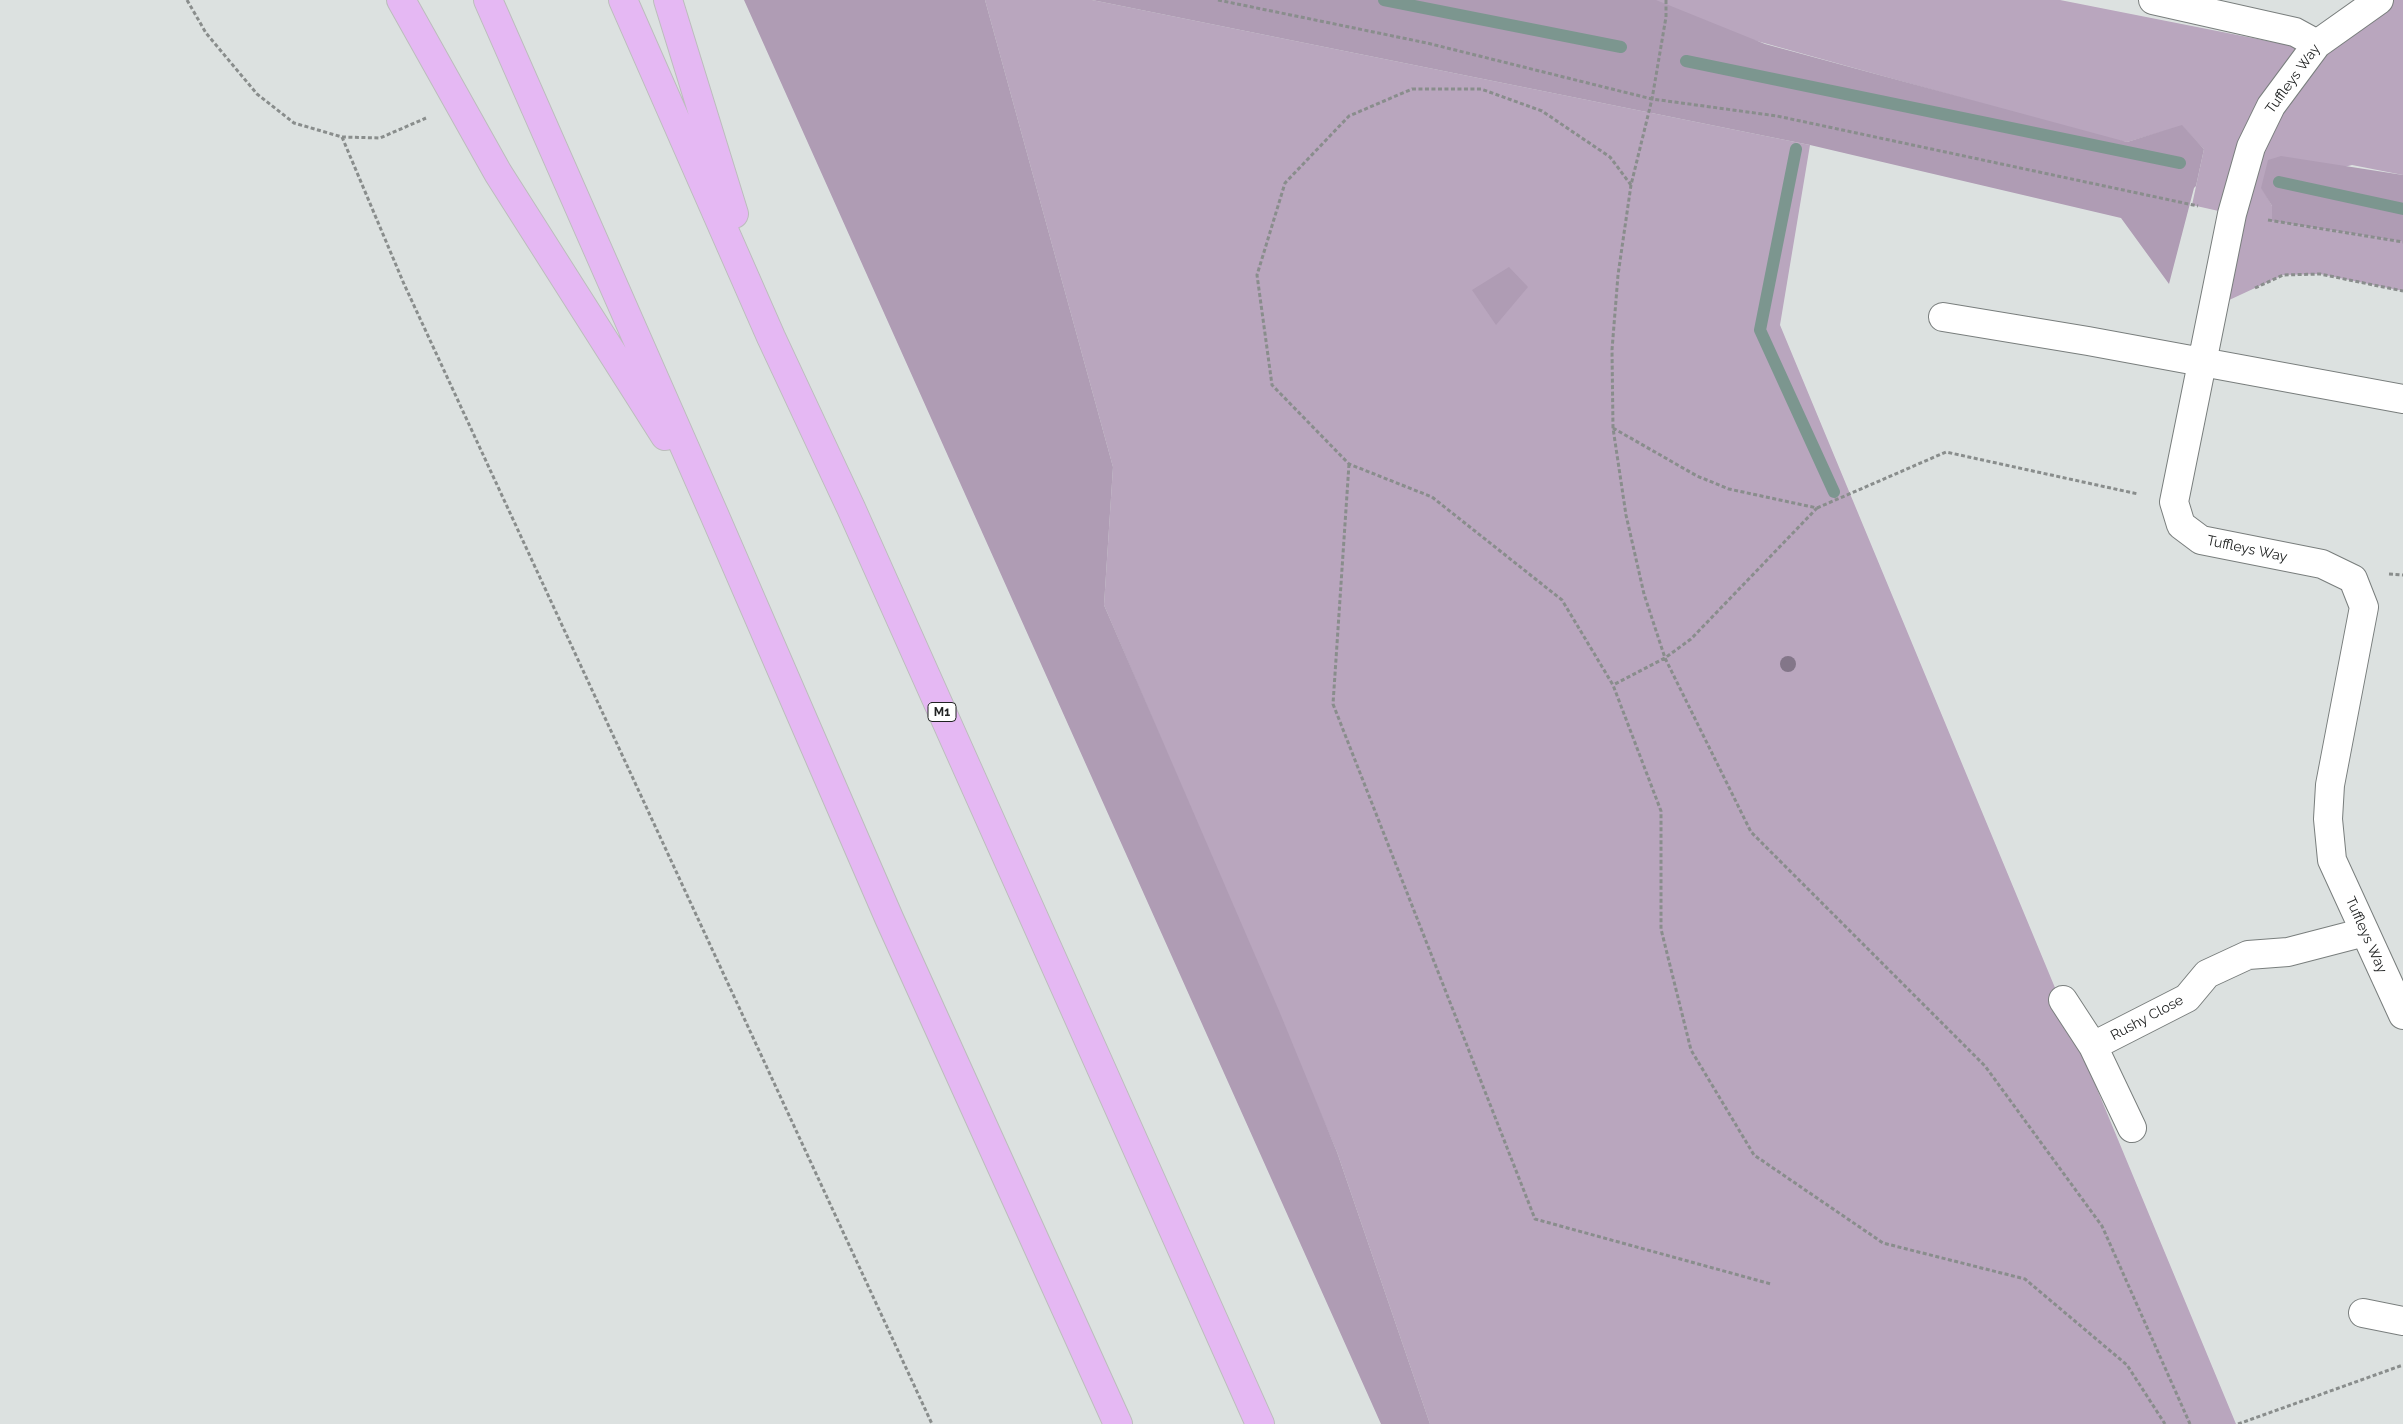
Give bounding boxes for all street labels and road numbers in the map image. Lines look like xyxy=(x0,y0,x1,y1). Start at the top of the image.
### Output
street label: Tuffleys Way xyxy=(2262,41,2324,117)
street label: Tuffleys Way xyxy=(2205,532,2289,566)
road number: M1 xyxy=(928,702,956,722)
street label: Tuffleys Way xyxy=(2342,894,2390,976)
street label: Rushy Close xyxy=(2108,992,2186,1044)

